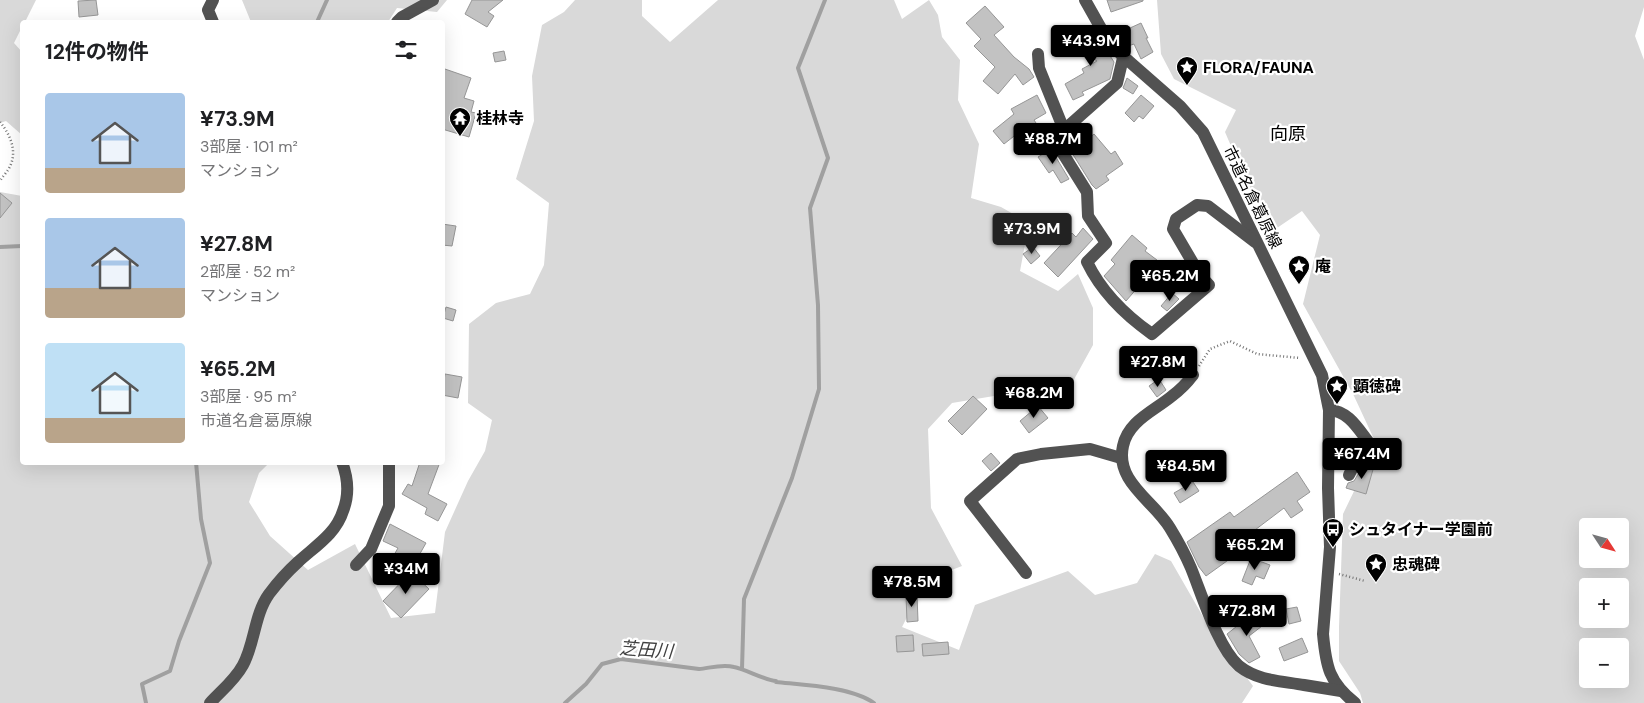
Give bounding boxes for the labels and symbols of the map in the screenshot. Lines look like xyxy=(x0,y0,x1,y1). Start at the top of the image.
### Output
pin: ¥43.9M xyxy=(1050,24,1132,67)
place icon: FLORA/FAUNA xyxy=(1175,55,1199,86)
place label: FLORA/FAUNA xyxy=(1203,57,1314,78)
temple icon: 桂林寺 xyxy=(448,106,472,137)
place label: 桂林寺 xyxy=(476,108,524,129)
pin: ¥88.7M xyxy=(1012,122,1094,165)
district label: 向原 xyxy=(1270,122,1306,146)
street label: 市道名倉葛原線 xyxy=(1219,142,1287,252)
pin: ¥73.9M xyxy=(991,212,1073,255)
place icon: 庵 xyxy=(1287,254,1311,285)
place label: 庵 xyxy=(1315,256,1331,277)
pin: ¥65.2M xyxy=(1129,260,1211,302)
pin: ¥27.8M xyxy=(1117,346,1199,388)
place icon: 顕徳碑 xyxy=(1325,374,1349,405)
pin: ¥68.2M xyxy=(993,376,1075,419)
place label: 顕徳碑 xyxy=(1353,376,1401,397)
pin: ¥67.4M xyxy=(1321,438,1403,480)
pin: ¥84.5M xyxy=(1145,450,1227,492)
bus stop icon: シュタイナー学園前 xyxy=(1321,517,1345,548)
north arrow xyxy=(1579,518,1629,568)
place label: シュタイナー学園前 xyxy=(1349,519,1493,540)
pin: ¥65.2M xyxy=(1214,528,1296,571)
pin: ¥34M xyxy=(376,552,436,595)
place icon: 忠魂碑 xyxy=(1364,552,1388,583)
place label: 忠魂碑 xyxy=(1392,554,1440,575)
pin: ¥78.5M xyxy=(871,566,953,608)
pin: ¥72.8M xyxy=(1206,594,1288,637)
water label: 芝田川 xyxy=(618,636,676,664)

